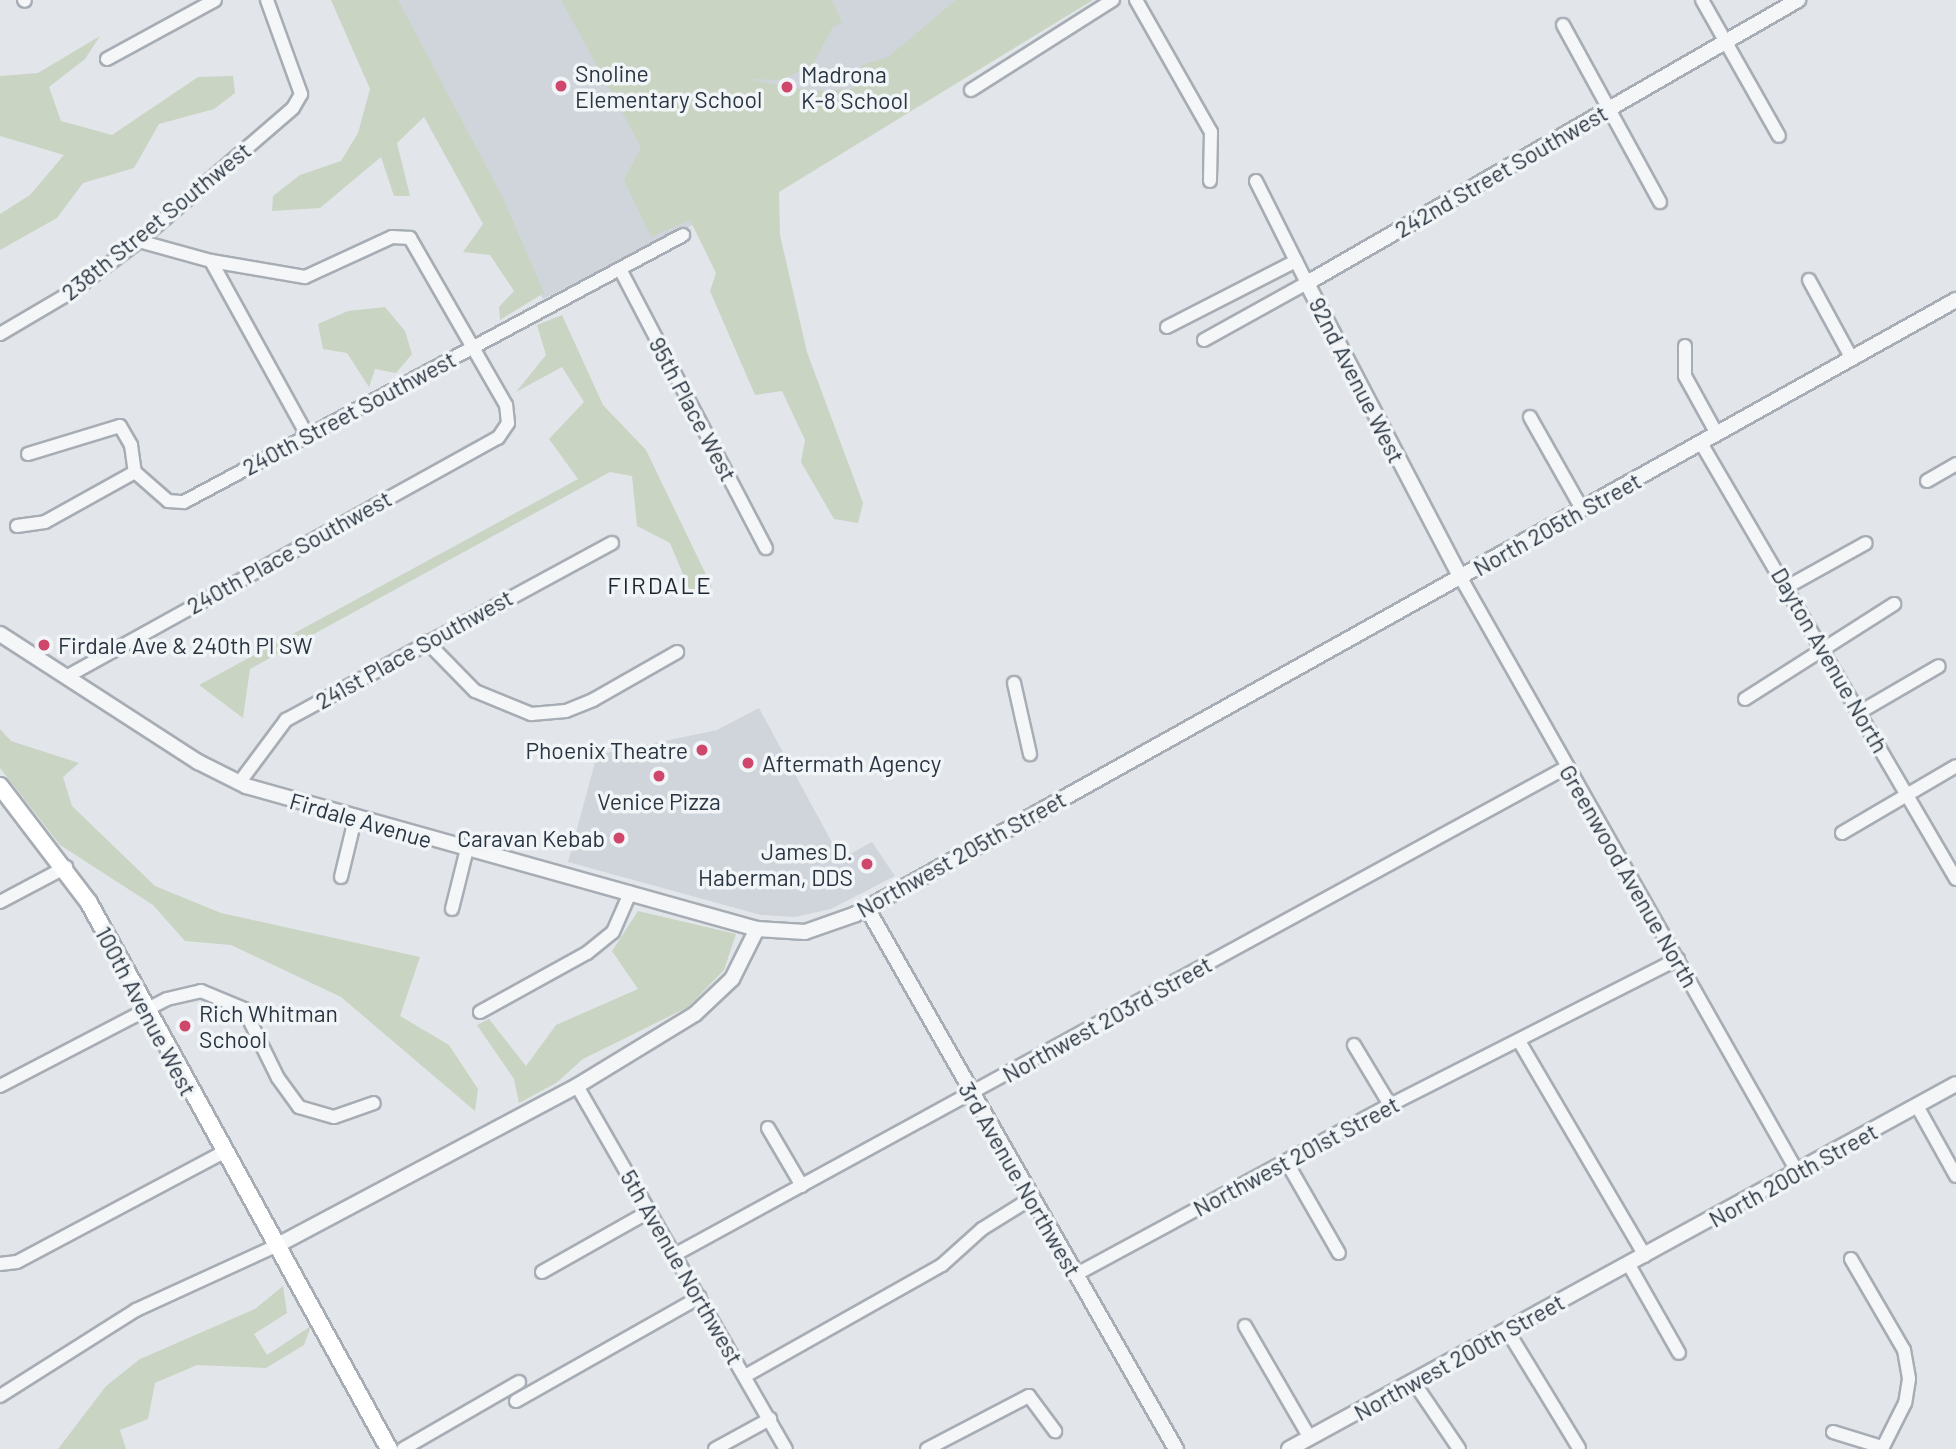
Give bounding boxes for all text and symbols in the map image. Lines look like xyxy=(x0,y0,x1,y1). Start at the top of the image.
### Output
place label: Snoline Elementary School xyxy=(575,59,762,113)
place label: Madrona K-8 School xyxy=(801,60,908,114)
marker: Snoline Elementary School xyxy=(553,78,569,94)
marker: Madrona K-8 School xyxy=(779,79,795,95)
street label: 242nd Street Southwest xyxy=(1390,99,1612,243)
street label: 238th Street Southwest xyxy=(56,136,256,306)
street label: 92nd Avenue West xyxy=(1303,293,1411,467)
street label: 95th Place West xyxy=(643,332,743,486)
street label: 240th Street Southwest xyxy=(238,345,460,481)
street label: North 205th Street xyxy=(1468,466,1646,582)
street label: 240th Place Southwest xyxy=(182,484,396,620)
street label: Dayton Avenue North xyxy=(1766,563,1894,757)
district label: FIRDALE xyxy=(608,571,712,599)
street label: 241st Place Southwest xyxy=(311,583,517,715)
place label: Firdale Ave & 240th Pl SW xyxy=(58,631,312,659)
marker: Firdale Ave & 240th Pl SW xyxy=(36,637,52,653)
place label: Phoenix Theatre xyxy=(526,736,688,764)
marker: Phoenix Theatre xyxy=(694,742,710,758)
place label: Aftermath Agency xyxy=(762,749,941,777)
marker: Aftermath Agency xyxy=(740,755,756,771)
street label: Greenwood Avenue North xyxy=(1554,760,1704,992)
marker: Venice Pizza xyxy=(651,768,667,784)
street label: Northwest 205th Street xyxy=(852,785,1070,923)
street label: Firdale Avenue xyxy=(287,787,435,853)
place label: Venice Pizza xyxy=(597,787,721,815)
place label: Caravan Kebab xyxy=(457,824,605,852)
marker: Caravan Kebab xyxy=(611,830,627,846)
place label: James D. Haberman, DDS xyxy=(698,837,853,891)
marker: James D. Haberman, DDS xyxy=(859,856,875,872)
street label: 100th Avenue West xyxy=(90,922,202,1100)
street label: Northwest 203rd Street xyxy=(998,950,1216,1088)
place label: Rich Whitman School xyxy=(199,999,338,1053)
marker: Rich Whitman School xyxy=(177,1018,193,1034)
street label: 3rd Avenue Northwest xyxy=(953,1077,1087,1281)
street label: Northwest 201st Street xyxy=(1188,1090,1404,1222)
street label: North 200th Street xyxy=(1704,1117,1882,1233)
street label: 5th Avenue Northwest xyxy=(615,1165,749,1369)
street label: Northwest 200th Street xyxy=(1349,1288,1569,1426)

